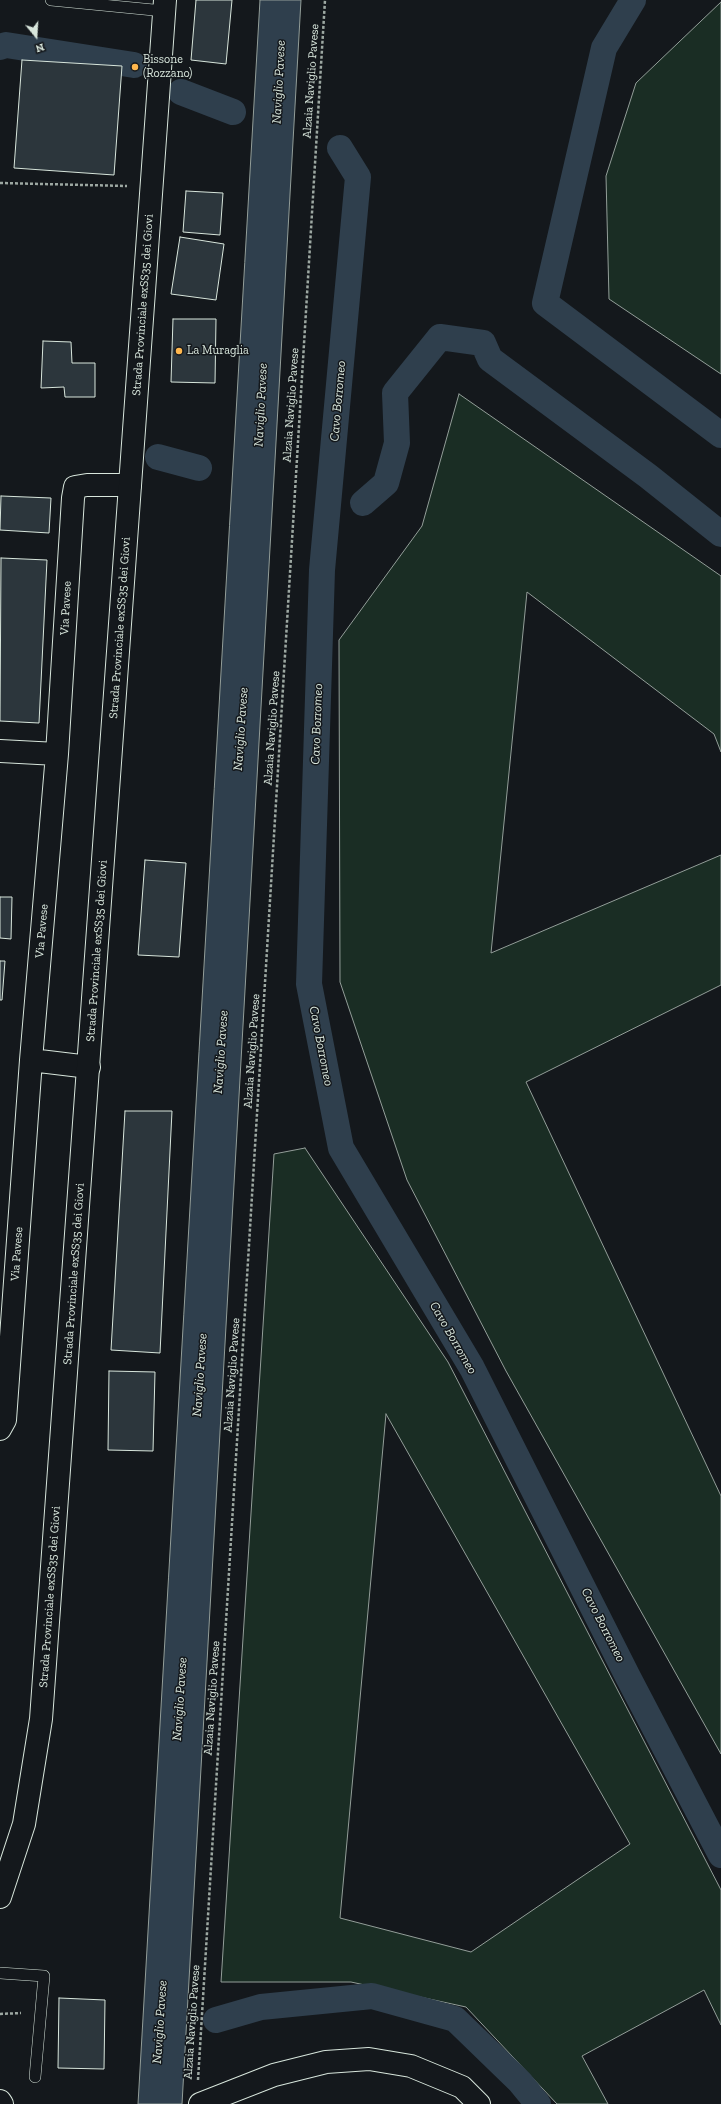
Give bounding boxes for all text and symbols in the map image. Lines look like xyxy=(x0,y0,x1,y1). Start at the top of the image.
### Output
north arrow xyxy=(16,16,56,56)
street label: Alzaia Naviglio Pavese xyxy=(300,23,322,139)
text: N xyxy=(34,40,46,55)
water label: Naviglio Pavese xyxy=(269,40,289,124)
place label: Bissone (Rozzano) xyxy=(143,53,192,81)
marker: Bissone (Rozzano) xyxy=(130,62,140,72)
street label: Strada Provinciale exSS35 dei Giovi xyxy=(129,214,157,396)
place label: La Muraglia xyxy=(187,344,249,358)
marker: La Muraglia xyxy=(174,346,184,356)
street label: Alzaia Naviglio Pavese xyxy=(280,347,302,463)
water label: Cavo Borromeo xyxy=(327,360,349,442)
water label: Naviglio Pavese xyxy=(251,363,271,447)
street label: Strada Provinciale exSS35 dei Giovi xyxy=(106,537,134,719)
street label: Via Pavese xyxy=(57,581,75,635)
street label: Alzaia Naviglio Pavese xyxy=(261,670,283,786)
water label: Cavo Borromeo xyxy=(308,683,326,765)
water label: Naviglio Pavese xyxy=(230,687,252,771)
street label: Strada Provinciale exSS35 dei Giovi xyxy=(83,860,111,1042)
street label: Via Pavese xyxy=(32,903,52,959)
street label: Alzaia Naviglio Pavese xyxy=(241,993,263,1109)
water label: Cavo Borromeo xyxy=(306,1005,336,1087)
water label: Naviglio Pavese xyxy=(210,1010,232,1094)
street label: Strada Provinciale exSS35 dei Giovi xyxy=(60,1183,88,1365)
street label: Via Pavese xyxy=(8,1226,26,1282)
water label: Cavo Borromeo xyxy=(426,1299,480,1377)
street label: Alzaia Naviglio Pavese xyxy=(221,1317,243,1433)
water label: Naviglio Pavese xyxy=(189,1333,211,1417)
street label: Strada Provinciale exSS35 dei Giovi xyxy=(36,1506,64,1688)
water label: Cavo Borromeo xyxy=(578,1585,628,1665)
street label: Alzaia Naviglio Pavese xyxy=(201,1640,223,1756)
water label: Naviglio Pavese xyxy=(169,1657,191,1741)
street label: Alzaia Naviglio Pavese xyxy=(181,1964,203,2080)
water label: Naviglio Pavese xyxy=(149,1980,171,2064)

